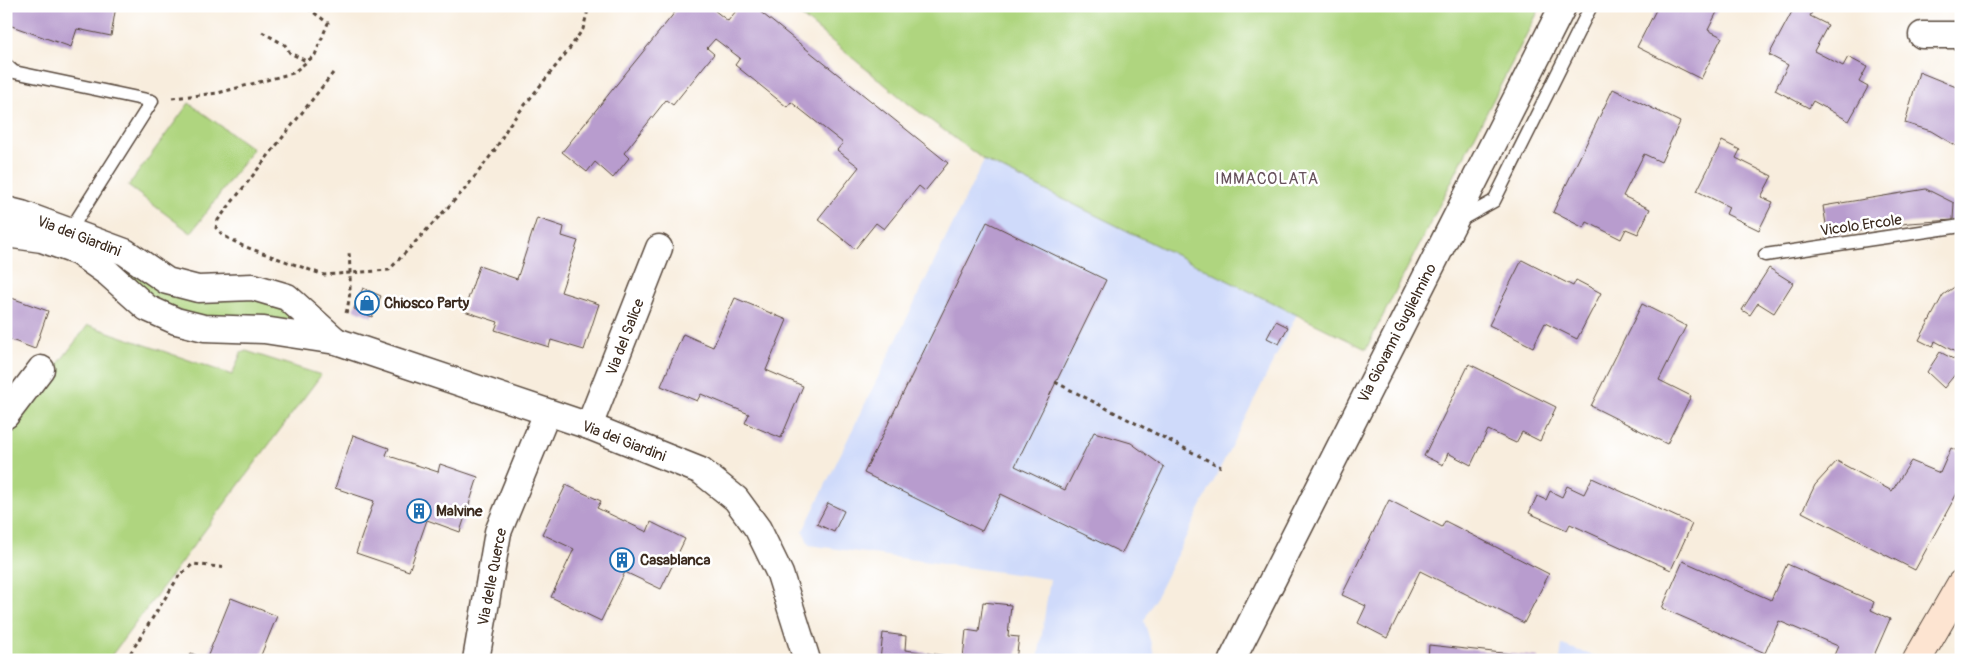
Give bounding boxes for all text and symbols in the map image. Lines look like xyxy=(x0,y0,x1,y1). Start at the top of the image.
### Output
district label: IMMACOLATA xyxy=(1215,169,1319,189)
street label: Vicolo Ercole xyxy=(1819,210,1904,241)
street label: Via dei Giardini xyxy=(34,212,124,261)
street label: Via Giovanni Guglielmino xyxy=(1354,260,1441,406)
shop icon: Chiosco Party xyxy=(354,290,380,316)
place label: Chiosco Party xyxy=(384,294,470,313)
street label: Via del Salice xyxy=(602,296,649,378)
street label: Via dei Giardini xyxy=(579,417,669,466)
building icon: Malvine xyxy=(406,498,432,524)
place label: Malvine xyxy=(436,502,483,521)
street label: Via delle Querce xyxy=(474,526,511,628)
building icon: Casablanca xyxy=(609,547,635,573)
place label: Casablanca xyxy=(640,551,710,570)

